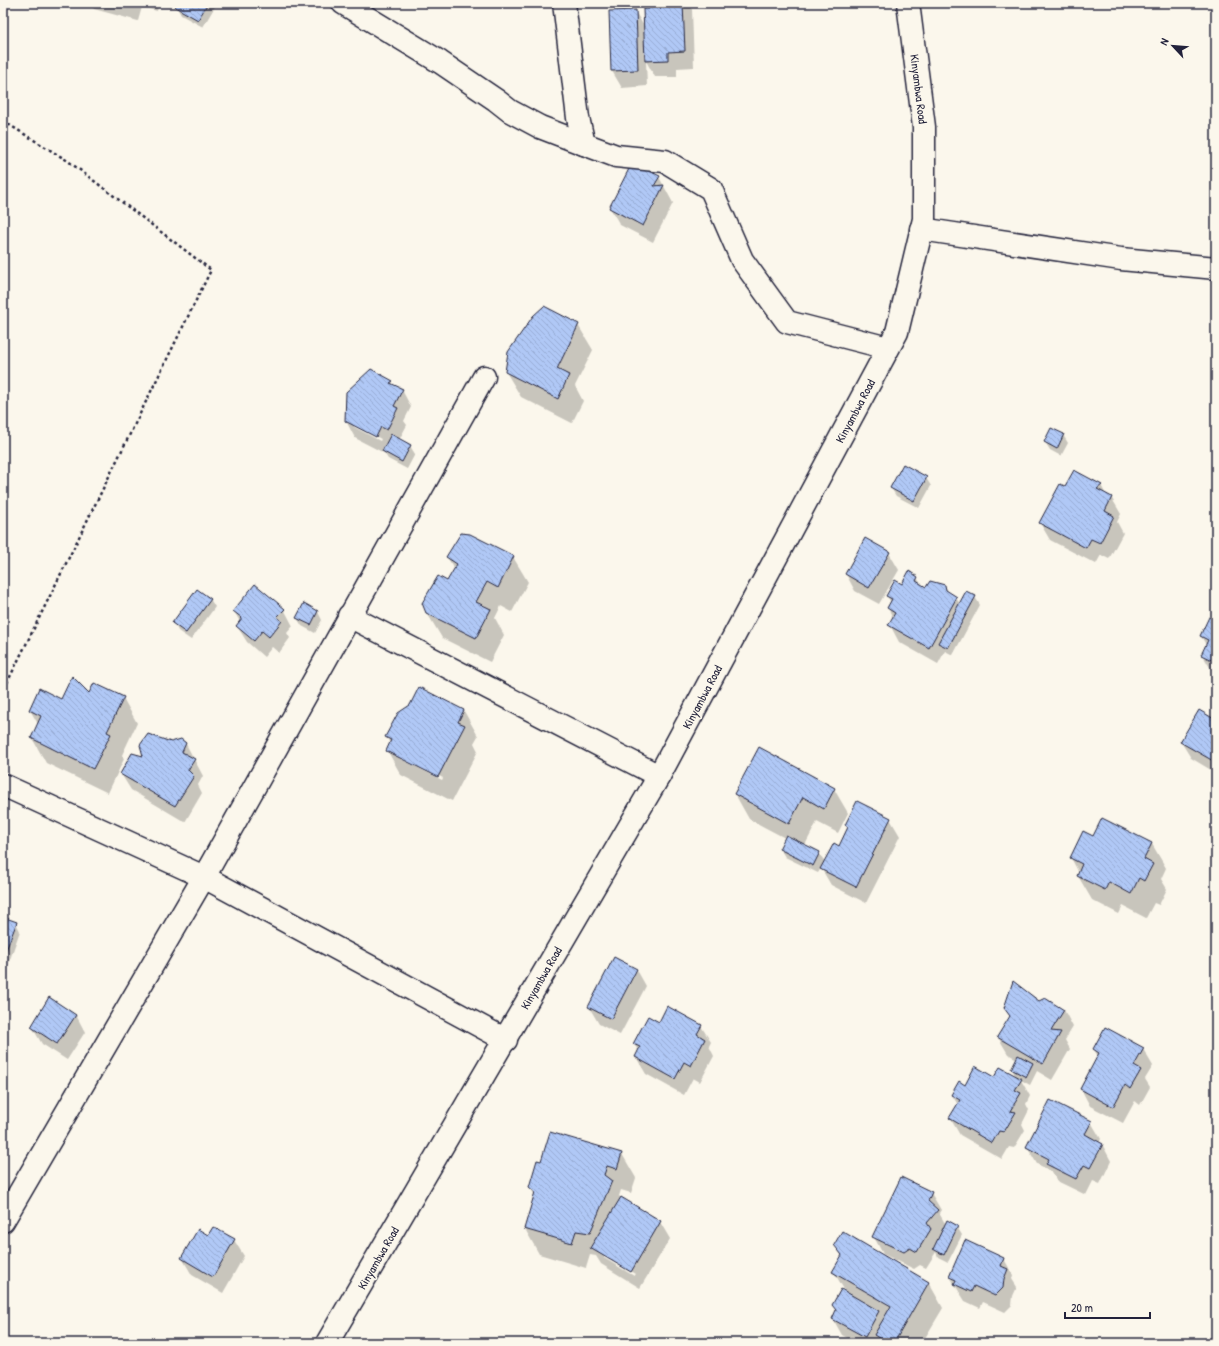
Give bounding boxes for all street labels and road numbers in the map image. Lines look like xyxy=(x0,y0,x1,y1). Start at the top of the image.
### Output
street label: Kinyambwa Road xyxy=(906,53,932,125)
street label: Kinyambwa Road xyxy=(831,376,879,446)
street label: Kinyambwa Road xyxy=(678,662,726,732)
street label: Kinyambwa Road xyxy=(516,943,566,1013)
street label: Kinyambwa Road xyxy=(353,1223,403,1293)

